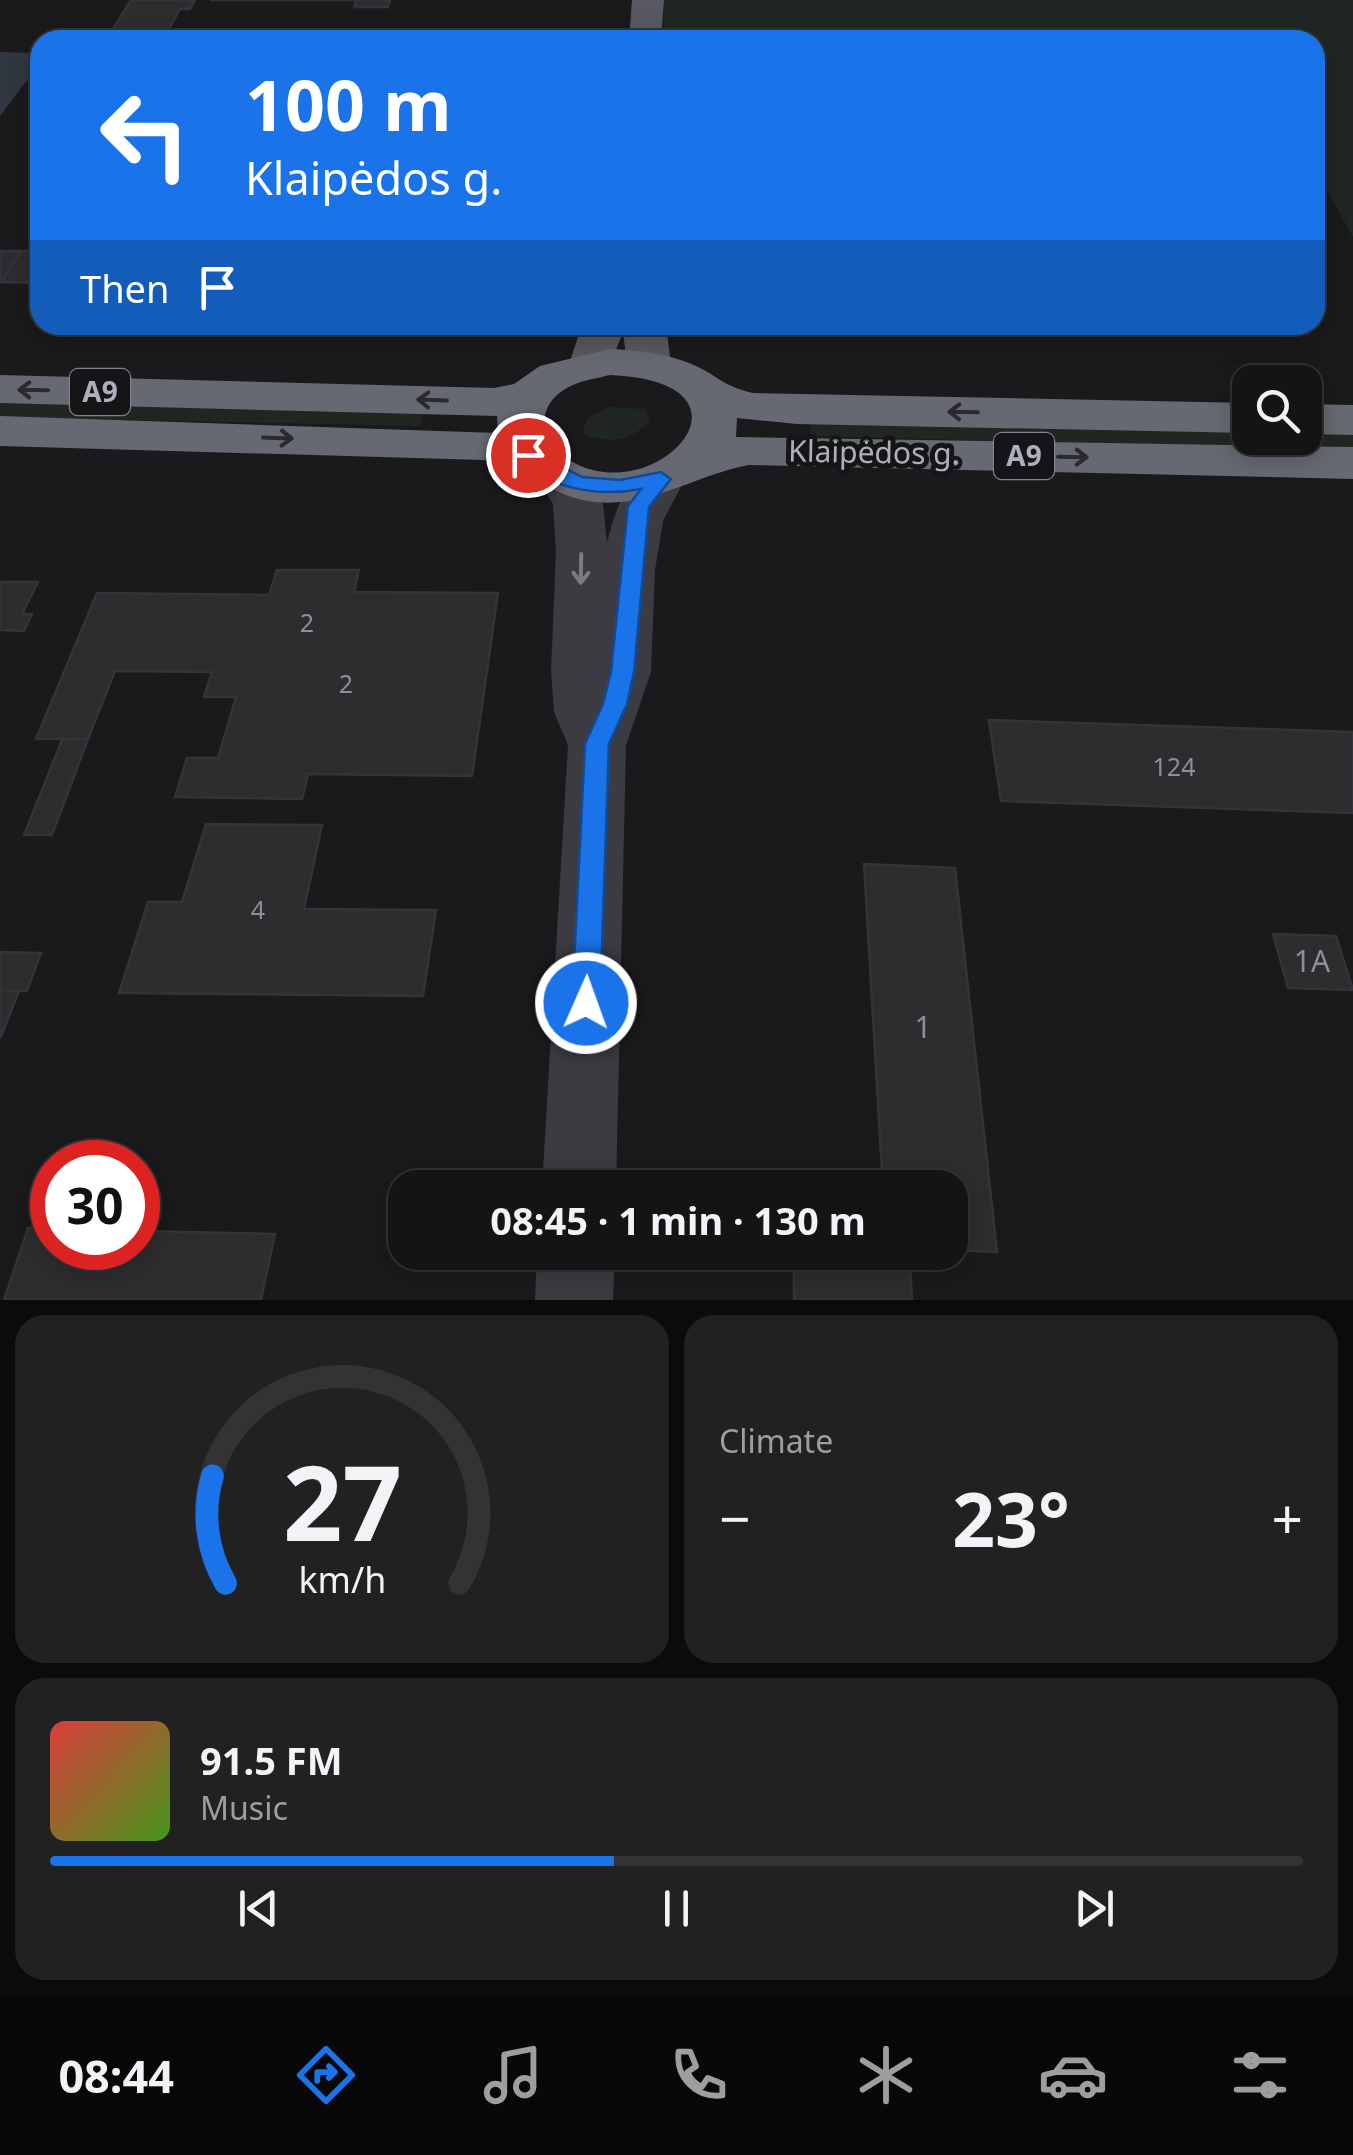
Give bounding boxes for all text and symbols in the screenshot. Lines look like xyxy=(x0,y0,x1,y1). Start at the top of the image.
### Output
text: 100 m xyxy=(245,56,452,152)
icon: left xyxy=(80,70,210,200)
text: Klaipėdos g. xyxy=(245,147,502,208)
icon: arrive xyxy=(190,260,245,315)
text: Then xyxy=(80,262,170,314)
map controls xyxy=(1232,365,1322,455)
button: search xyxy=(1232,365,1322,455)
road number: A9 xyxy=(70,369,130,415)
one-way arrow xyxy=(17,381,49,400)
one-way arrow xyxy=(417,391,449,410)
one-way arrow xyxy=(947,403,979,422)
pin xyxy=(486,413,571,498)
icon: arrive xyxy=(501,428,556,483)
one-way arrow xyxy=(261,429,293,448)
street label: Klaipėdos g. xyxy=(788,430,960,473)
road number: A9 xyxy=(994,433,1054,479)
one-way arrow xyxy=(1056,447,1088,466)
one-way arrow xyxy=(572,552,591,584)
house number: 2 xyxy=(300,605,314,639)
house number: 2 xyxy=(339,666,353,700)
house number: 124 xyxy=(1153,749,1195,783)
house number: 4 xyxy=(251,892,265,926)
house number: 1A xyxy=(1294,940,1331,981)
position arrow xyxy=(534,951,638,1055)
house number: 1 xyxy=(914,1006,932,1047)
speed limit sign: 30 xyxy=(30,1140,160,1270)
text: 08:45 · 1 min · 130 m xyxy=(490,1194,866,1246)
text: Climate xyxy=(719,1419,833,1462)
text: 27 xyxy=(283,1430,401,1571)
text: 23° xyxy=(952,1467,1070,1569)
text: − xyxy=(719,1480,750,1555)
text: + xyxy=(1272,1480,1303,1555)
text: km/h xyxy=(298,1555,386,1603)
text: 91.5 FM xyxy=(200,1734,342,1786)
text: Music xyxy=(200,1786,288,1829)
icon: previous xyxy=(231,1881,286,1936)
icon: pause xyxy=(649,1881,704,1936)
icon: next xyxy=(1067,1881,1122,1936)
icon: directions xyxy=(291,2040,361,2110)
icon: music xyxy=(478,2040,548,2110)
icon: phone xyxy=(664,2040,734,2110)
icon: climate xyxy=(851,2040,921,2110)
icon: car xyxy=(1038,2040,1108,2110)
icon: filters xyxy=(1225,2040,1295,2110)
text: 08:44 xyxy=(58,2045,174,2106)

